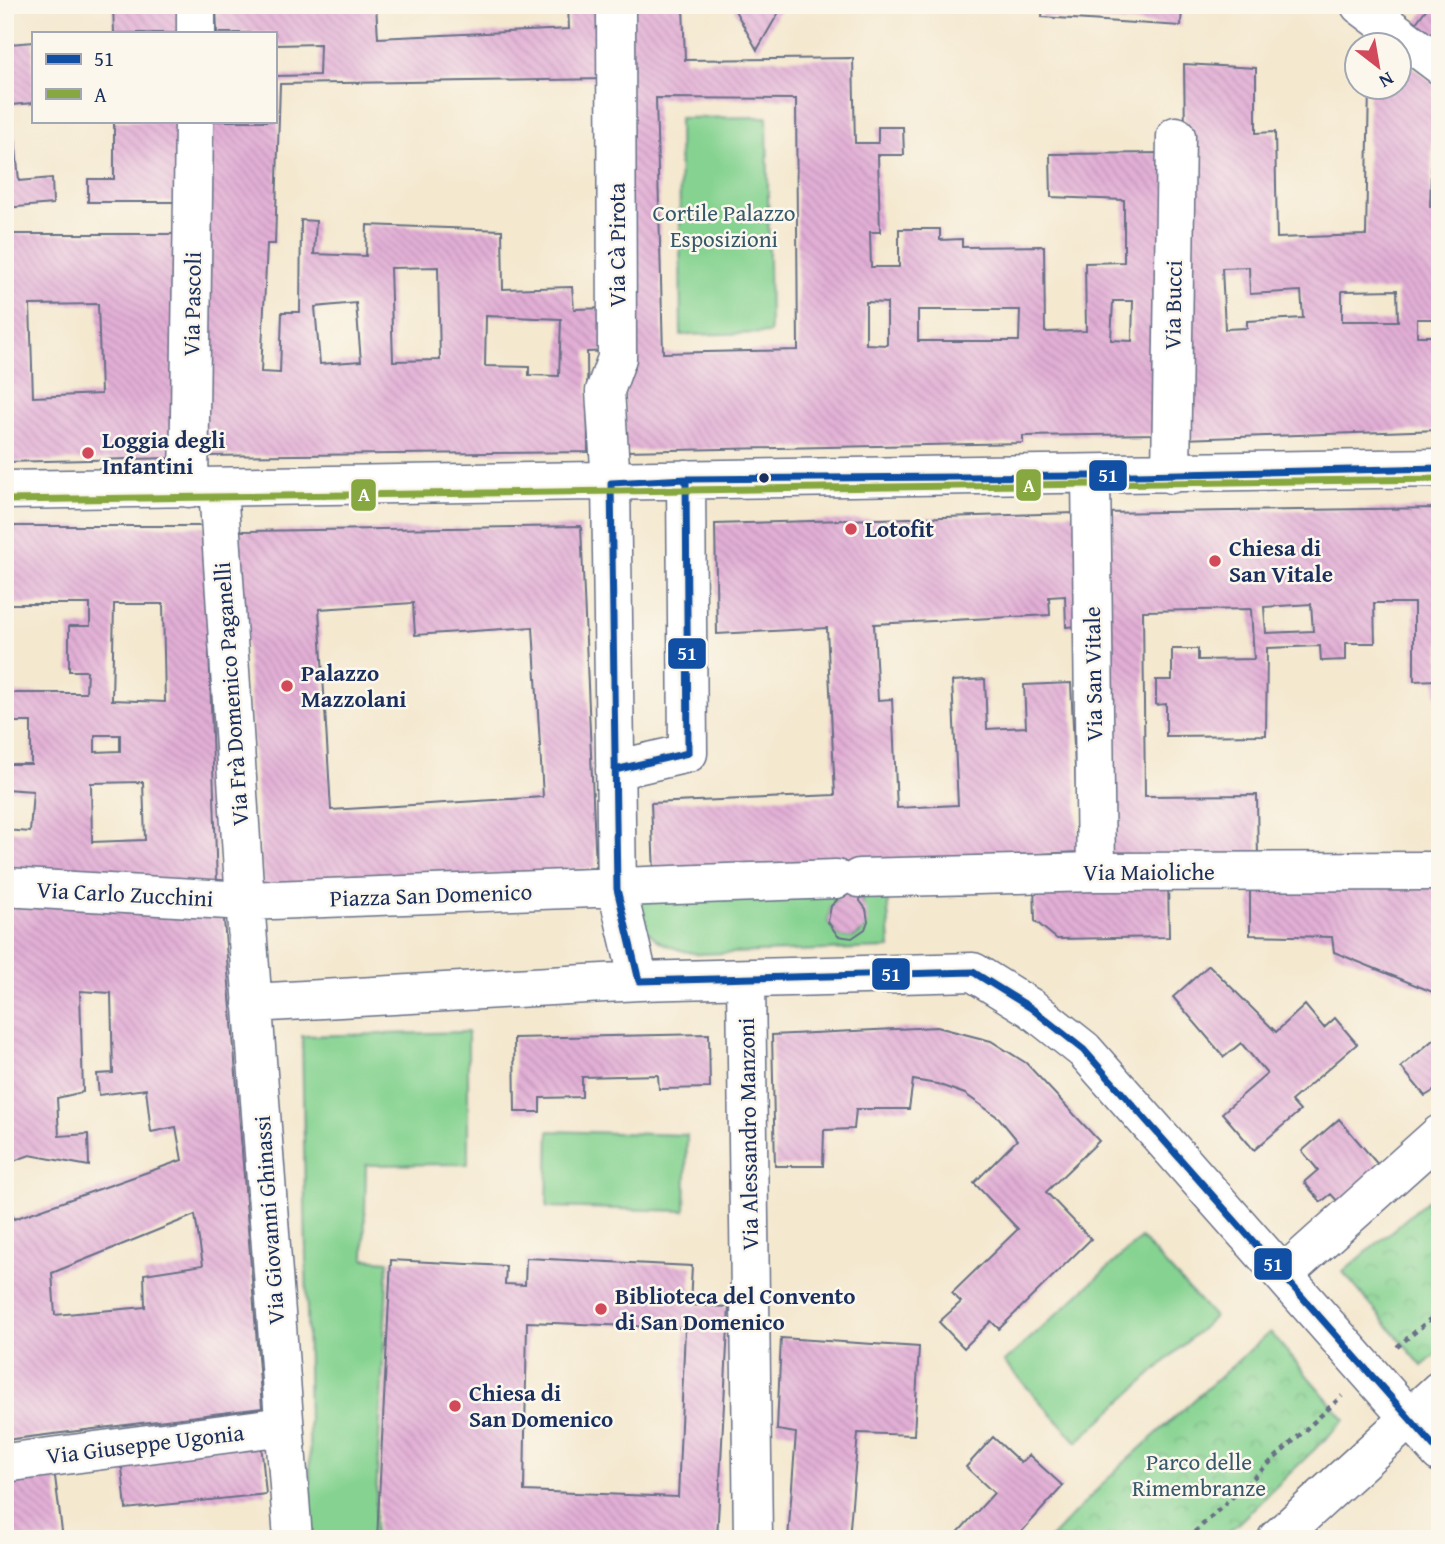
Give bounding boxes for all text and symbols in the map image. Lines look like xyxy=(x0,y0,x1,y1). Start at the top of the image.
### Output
legend xyxy=(32,32,276,122)
north arrow xyxy=(1344,32,1414,102)
text: 51 xyxy=(94,43,114,74)
text: N xyxy=(1374,65,1399,96)
text: A xyxy=(94,79,107,110)
street label: Via Cà Pirota xyxy=(600,183,633,307)
park label: Cortile Palazzo Esposizioni xyxy=(652,196,796,255)
street label: Via Pascoli xyxy=(174,251,209,357)
street label: Via Bucci xyxy=(1155,260,1190,350)
place label: Loggia degli Infantini xyxy=(102,423,225,482)
marker: Loggia degli Infantini xyxy=(80,445,96,461)
line badge: 51 xyxy=(1088,459,1128,492)
text: 51 xyxy=(1098,461,1118,489)
line badge: A xyxy=(1015,468,1042,502)
unlabelled marker xyxy=(757,471,771,485)
text: A xyxy=(1023,471,1035,499)
line badge: A xyxy=(350,478,377,512)
text: A xyxy=(358,480,370,508)
place label: Lotofit xyxy=(865,512,934,545)
marker: Lotofit xyxy=(843,521,859,537)
place label: Chiesa di San Vitale xyxy=(1229,531,1333,590)
marker: Chiesa di San Vitale xyxy=(1207,553,1223,569)
street label: Via Frà Domenico Paganelli xyxy=(205,561,256,827)
street label: Via San Vitale xyxy=(1075,606,1110,742)
line badge: 51 xyxy=(667,637,707,670)
text: 51 xyxy=(677,639,697,667)
place label: Palazzo Mazzolani xyxy=(301,656,406,715)
marker: Palazzo Mazzolani xyxy=(279,678,295,694)
street label: Via Maioliche xyxy=(1083,855,1215,888)
street label: Via Carlo Zucchini xyxy=(36,872,214,915)
street label: Piazza San Domenico xyxy=(329,874,533,915)
line badge: 51 xyxy=(871,957,911,991)
text: 51 xyxy=(881,960,901,988)
street label: Via Alessandro Manzoni xyxy=(729,1017,766,1251)
street label: Via Giovanni Ghinassi xyxy=(245,1114,292,1326)
line badge: 51 xyxy=(1253,1247,1293,1281)
text: 51 xyxy=(1263,1250,1283,1278)
place label: Biblioteca del Convento di San Domenico xyxy=(615,1279,856,1338)
marker: Biblioteca del Convento di San Domenico xyxy=(593,1301,609,1317)
place label: Chiesa di San Domenico xyxy=(469,1376,613,1435)
marker: Chiesa di San Domenico xyxy=(447,1398,463,1414)
street label: Via Giuseppe Ugonia xyxy=(44,1415,246,1472)
park label: Parco delle Rimembranze xyxy=(1132,1445,1266,1504)

